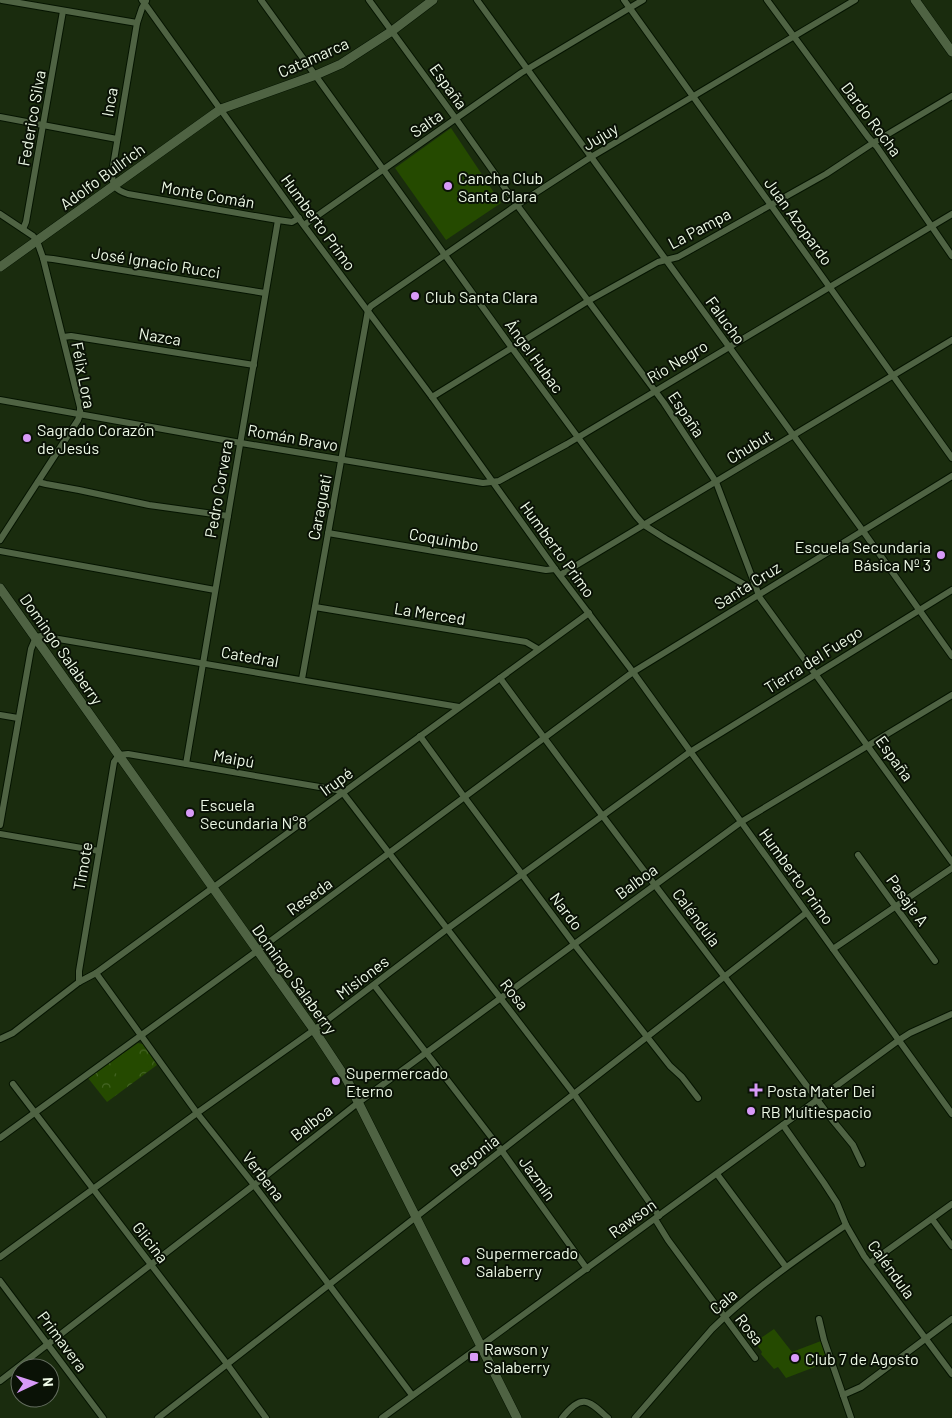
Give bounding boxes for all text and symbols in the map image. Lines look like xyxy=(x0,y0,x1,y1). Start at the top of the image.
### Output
street label: Catamarca xyxy=(275,33,351,81)
street label: España xyxy=(426,60,472,112)
street label: Federico Silva xyxy=(13,69,49,167)
street label: Dardo Rocha xyxy=(838,78,906,160)
street label: Inca xyxy=(97,86,121,118)
street label: Salta xyxy=(406,105,446,141)
street label: Jujuy xyxy=(579,118,622,154)
street label: Adolfo Bullrich xyxy=(56,139,148,213)
place label: Cancha Club Santa Clara xyxy=(458,168,543,205)
street label: Humberto Primo xyxy=(278,170,360,274)
street label: Juan Azopardo xyxy=(761,174,837,268)
street label: Monte Comán xyxy=(160,176,256,212)
marker: Cancha Club Santa Clara xyxy=(442,180,454,192)
street label: La Pampa xyxy=(664,204,734,252)
street label: José Ignacio Rucci xyxy=(90,242,222,282)
place label: Club Santa Clara xyxy=(425,287,538,306)
marker: Club Santa Clara xyxy=(409,290,421,302)
street label: Falucho xyxy=(702,292,750,348)
street label: Ángel Hubac xyxy=(502,315,568,397)
street label: Nazca xyxy=(137,323,183,349)
street label: Río Negro xyxy=(643,335,711,387)
street label: Félix Lora xyxy=(68,340,100,410)
street label: España xyxy=(665,387,709,441)
place label: Sagrado Corazón de Jesús xyxy=(37,420,154,457)
street label: Román Bravo xyxy=(246,420,340,454)
street label: Chubut xyxy=(723,425,775,467)
marker: Sagrado Corazón de Jesús xyxy=(21,432,33,444)
street label: Pedro Corvera xyxy=(200,439,236,539)
street label: Caraguati xyxy=(303,472,335,542)
street label: Humberto Primo xyxy=(517,497,599,601)
street label: Coquimbo xyxy=(408,524,480,554)
place label: Escuela Secundaria Básica Nº 3 xyxy=(795,537,931,574)
marker: Escuela Secundaria Básica Nº 3 xyxy=(935,549,947,561)
street label: Santa Cruz xyxy=(710,557,784,613)
street label: Domingo Salaberry xyxy=(17,590,108,709)
street label: La Merced xyxy=(393,598,467,628)
street label: Tierra del Fuego xyxy=(761,621,865,697)
street label: Catedral xyxy=(220,642,280,670)
street label: España xyxy=(872,732,918,784)
street label: Maipú xyxy=(212,745,256,771)
street label: Irupé xyxy=(316,763,356,799)
place label: Escuela Secundaria N°8 xyxy=(200,795,307,832)
marker: Escuela Secundaria N°8 xyxy=(184,807,196,819)
street label: Humberto Primo xyxy=(756,824,838,928)
street label: Timote xyxy=(68,840,96,892)
street label: Balboa xyxy=(611,859,661,903)
street label: Pasaje A xyxy=(883,871,933,930)
street label: Reseda xyxy=(283,873,335,919)
street label: Caléndula xyxy=(669,884,725,950)
street label: Nardo xyxy=(547,888,587,934)
street label: Domingo Salaberry xyxy=(249,920,342,1038)
street label: Misiones xyxy=(332,951,392,1003)
street label: Rosa xyxy=(497,975,533,1013)
place label: Supermercado Eterno xyxy=(346,1063,448,1100)
marker: Supermercado Eterno xyxy=(330,1075,342,1087)
place label: Posta Mater Dei xyxy=(767,1081,875,1100)
marker: Posta Mater Dei xyxy=(749,1083,763,1097)
street label: Balboa xyxy=(287,1100,335,1144)
place label: RB Multiespacio xyxy=(761,1102,872,1121)
marker: RB Multiespacio xyxy=(745,1105,757,1117)
street label: Begonia xyxy=(446,1130,502,1180)
street label: Verbena xyxy=(239,1148,289,1204)
street label: Jazmín xyxy=(516,1152,560,1204)
street label: Rawson xyxy=(605,1194,659,1242)
street label: Glicina xyxy=(129,1218,173,1266)
street label: Caléndula xyxy=(864,1236,920,1302)
place label: Supermercado Salaberry xyxy=(476,1243,578,1280)
marker: Supermercado Salaberry xyxy=(460,1255,472,1267)
street label: Cala xyxy=(706,1284,740,1318)
street label: Primavera xyxy=(34,1307,92,1375)
street label: Rosa xyxy=(732,1310,768,1348)
place label: Rawson y Salaberry xyxy=(484,1339,551,1376)
place label: Club 7 de Agosto xyxy=(805,1349,919,1368)
marker: Rawson y Salaberry xyxy=(468,1351,480,1363)
marker: Club 7 de Agosto xyxy=(789,1352,801,1364)
north arrow xyxy=(10,1358,60,1408)
text: N xyxy=(40,1377,57,1387)

